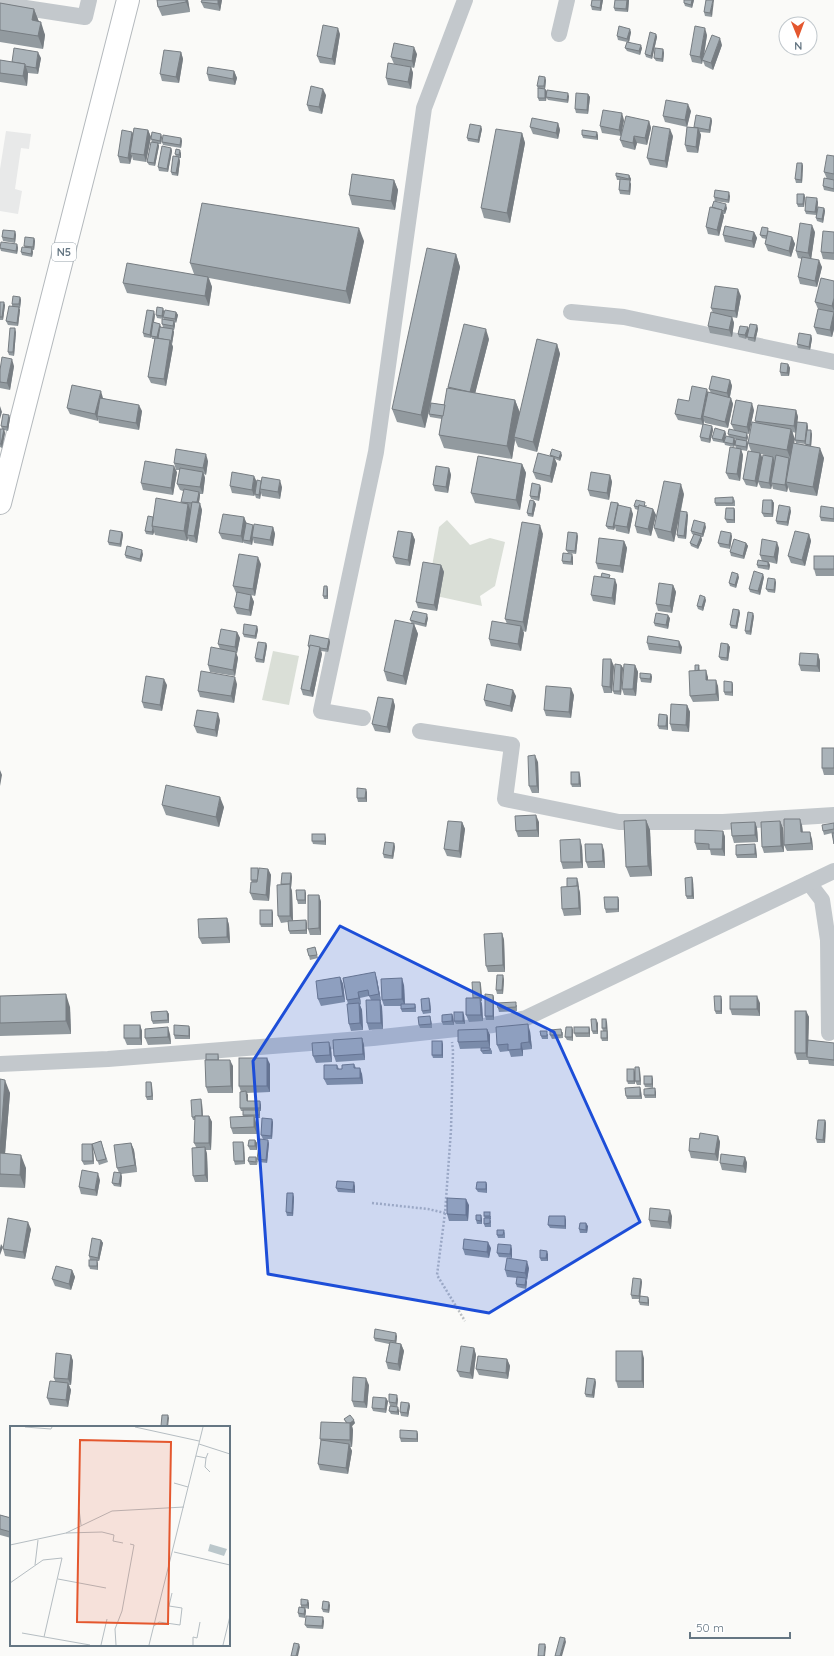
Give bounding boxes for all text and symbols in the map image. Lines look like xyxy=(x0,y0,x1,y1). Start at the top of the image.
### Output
north arrow xyxy=(778,16,818,56)
text: N xyxy=(794,39,802,53)
road number: N5 xyxy=(52,243,76,261)
inset map xyxy=(10,1426,230,1646)
scale bar xyxy=(690,1614,790,1640)
text: 50 m xyxy=(696,1620,724,1635)

